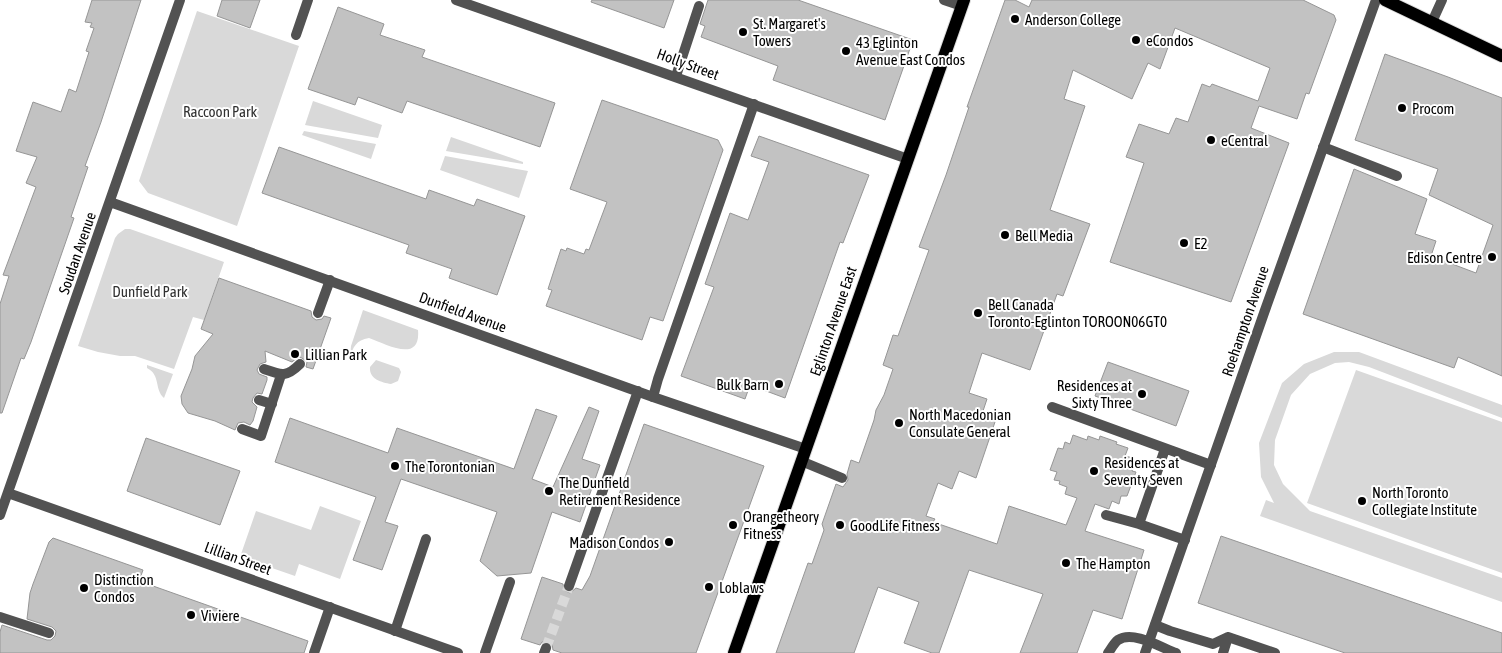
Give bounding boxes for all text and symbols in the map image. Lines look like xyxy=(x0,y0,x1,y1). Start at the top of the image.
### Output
place label: Anderson College xyxy=(1025,11,1121,28)
marker: Anderson College xyxy=(1009,13,1021,25)
place label: St. Margaret's Towers xyxy=(753,15,826,49)
marker: St. Margaret's Towers xyxy=(737,26,749,38)
place label: eCondos xyxy=(1146,32,1193,49)
place label: 43 Eglinton Avenue East Condos xyxy=(856,34,965,68)
marker: eCondos xyxy=(1130,34,1142,46)
street label: Holly Street xyxy=(655,45,721,83)
marker: 43 Eglinton Avenue East Condos xyxy=(840,45,852,57)
place label: Procom xyxy=(1412,100,1454,117)
marker: Procom xyxy=(1396,102,1408,114)
park label: Raccoon Park xyxy=(183,103,257,120)
place label: eCentral xyxy=(1221,132,1268,149)
marker: eCentral xyxy=(1205,134,1217,146)
street label: Soudan Avenue xyxy=(55,210,99,296)
place label: Bell Media xyxy=(1015,227,1073,244)
marker: Bell Media xyxy=(999,229,1011,241)
place label: E2 xyxy=(1194,235,1207,252)
marker: E2 xyxy=(1178,237,1190,249)
place label: Edison Centre xyxy=(1407,249,1482,266)
marker: Edison Centre xyxy=(1486,251,1498,263)
street label: Roehampton Avenue xyxy=(1218,263,1272,378)
street label: Eglinton Avenue East xyxy=(806,264,860,378)
park label: Dunfield Park xyxy=(112,283,188,300)
street label: Dunfield Avenue xyxy=(417,288,509,336)
place label: Bell Canada Toronto-Eglinton TOROON06GT0 xyxy=(988,296,1167,330)
marker: Bell Canada Toronto-Eglinton TOROON06GT0 xyxy=(972,307,984,319)
place label: Lillian Park xyxy=(305,346,367,363)
marker: Lillian Park xyxy=(289,348,301,360)
place label: Bulk Barn xyxy=(716,376,769,393)
place label: Residences at Sixty Three xyxy=(1057,377,1132,411)
marker: Bulk Barn xyxy=(773,378,785,390)
marker: Residences at Sixty Three xyxy=(1136,388,1148,400)
place label: North Macedonian Consulate General xyxy=(909,406,1011,440)
marker: North Macedonian Consulate General xyxy=(893,417,905,429)
place label: Residences at Seventy Seven xyxy=(1104,454,1183,488)
place label: The Torontonian xyxy=(405,458,495,475)
marker: The Torontonian xyxy=(389,460,401,472)
marker: Residences at Seventy Seven xyxy=(1088,465,1100,477)
place label: The Dunfield Retirement Residence xyxy=(559,474,680,508)
place label: North Toronto Collegiate Institute xyxy=(1372,484,1477,518)
marker: The Dunfield Retirement Residence xyxy=(543,485,555,497)
marker: North Toronto Collegiate Institute xyxy=(1356,495,1368,507)
place label: Orangetheory Fitness xyxy=(743,508,819,542)
place label: GoodLife Fitness xyxy=(850,517,940,534)
marker: Orangetheory Fitness xyxy=(727,519,739,531)
marker: GoodLife Fitness xyxy=(834,519,846,531)
place label: Madison Condos xyxy=(569,534,659,551)
marker: Madison Condos xyxy=(663,536,675,548)
street label: Lillian Street xyxy=(202,538,274,578)
place label: The Hampton xyxy=(1076,555,1151,572)
marker: The Hampton xyxy=(1060,557,1072,569)
place label: Distinction Condos xyxy=(94,571,154,605)
place label: Loblaws xyxy=(719,579,764,596)
marker: Loblaws xyxy=(703,581,715,593)
marker: Distinction Condos xyxy=(78,582,90,594)
place label: Viviere xyxy=(201,607,240,624)
marker: Viviere xyxy=(185,609,197,621)

